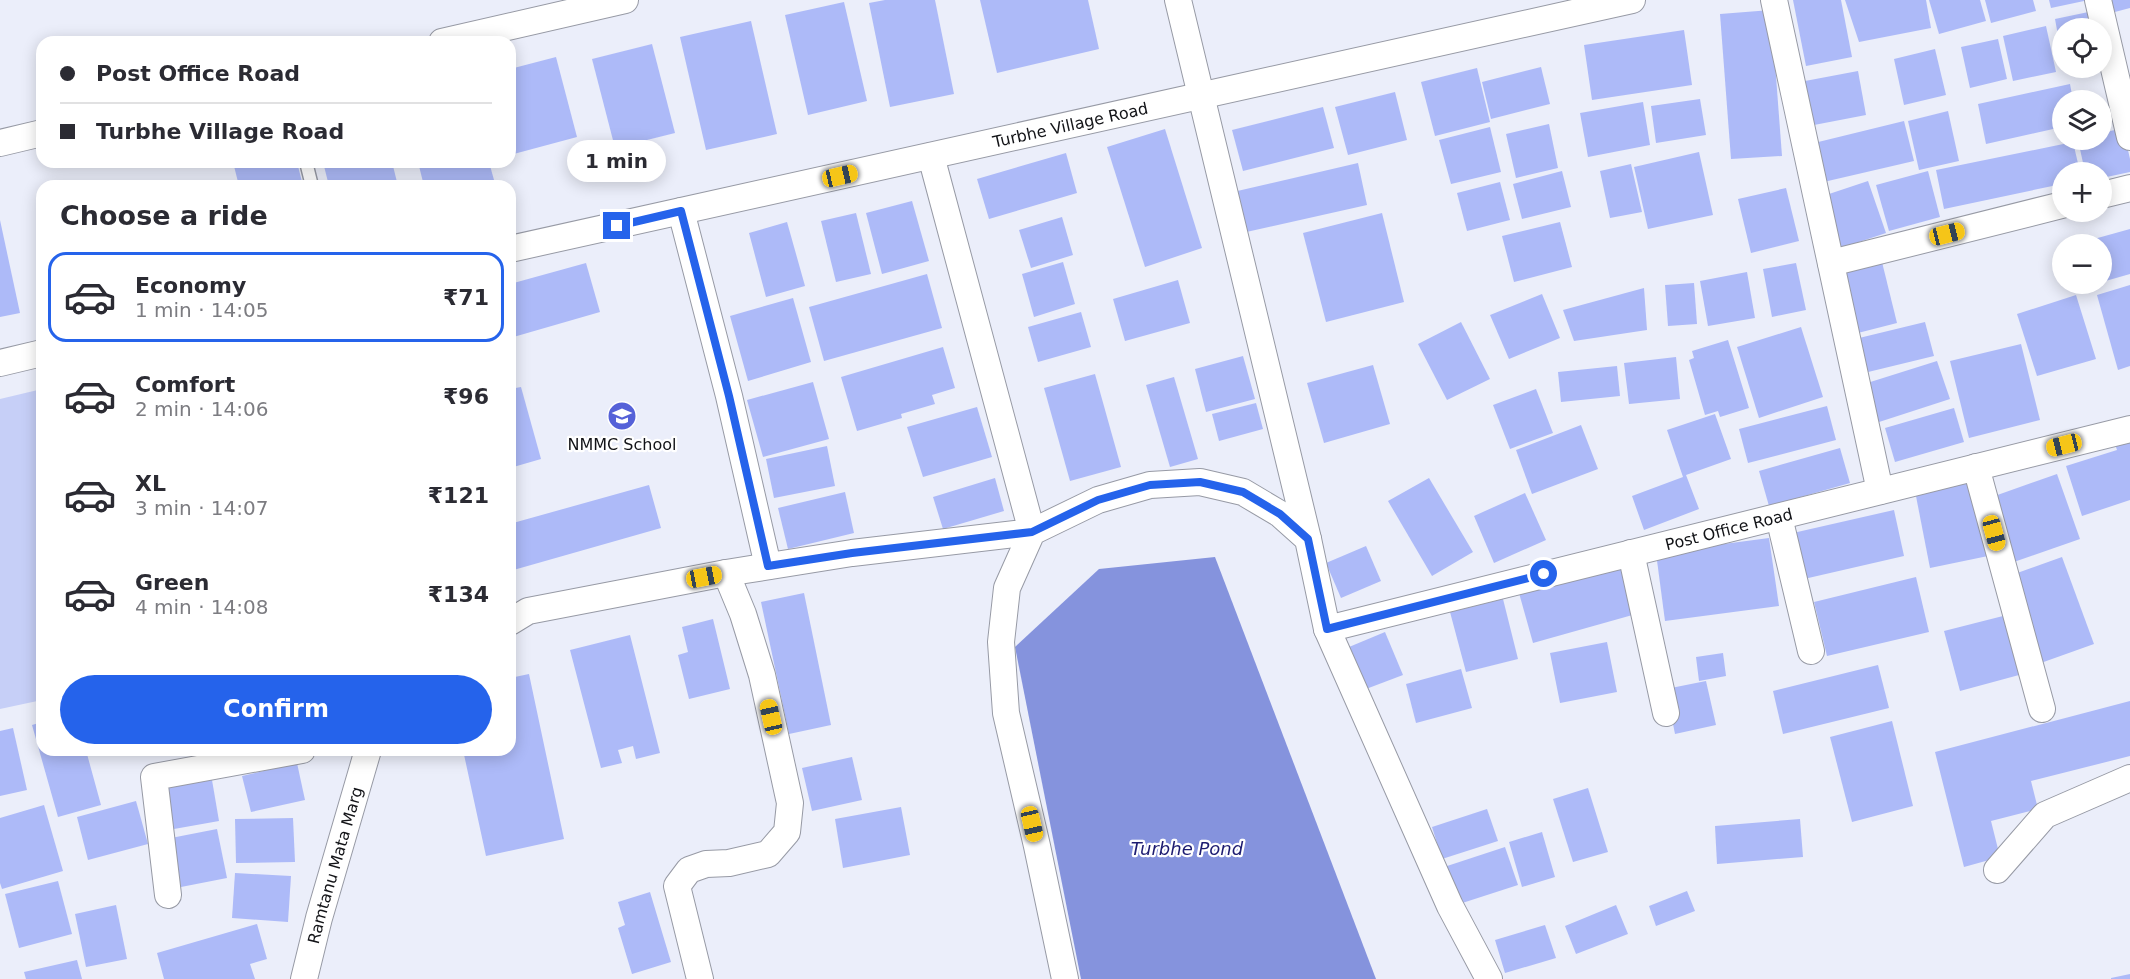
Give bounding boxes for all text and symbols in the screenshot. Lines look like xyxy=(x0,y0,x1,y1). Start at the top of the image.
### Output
map controls xyxy=(2052,18,2112,294)
button: locate xyxy=(2052,18,2112,78)
text: Post Office Road xyxy=(96,61,300,86)
button: layers xyxy=(2052,90,2112,150)
street label: Turbhe Village Road xyxy=(990,99,1150,152)
text: Turbhe Village Road xyxy=(96,119,344,144)
callout: 1 min xyxy=(568,139,666,181)
text: 1 min xyxy=(585,149,648,173)
button: + xyxy=(2052,162,2112,222)
car xyxy=(820,163,860,189)
text: Choose a ride xyxy=(60,200,268,231)
route end xyxy=(603,212,630,239)
car xyxy=(1927,221,1967,247)
button: − xyxy=(2052,234,2112,294)
icon: car xyxy=(63,270,117,324)
text: Economy xyxy=(135,273,246,298)
text: ₹71 xyxy=(443,285,489,310)
text: 1 min · 14:05 xyxy=(135,298,269,322)
icon: car xyxy=(63,369,117,423)
text: Comfort xyxy=(135,372,235,397)
text: ₹96 xyxy=(443,384,489,409)
text: 2 min · 14:06 xyxy=(135,397,269,421)
school or university icon: NMMC School xyxy=(606,400,638,432)
car xyxy=(2044,432,2084,458)
place label: NMMC School xyxy=(568,435,676,454)
icon: car xyxy=(63,468,117,522)
text: XL xyxy=(135,471,166,496)
text: ₹121 xyxy=(428,483,489,508)
text: 3 min · 14:07 xyxy=(135,496,269,520)
street label: Post Office Road xyxy=(1663,504,1794,554)
car xyxy=(1981,513,2007,553)
route start xyxy=(1530,560,1557,587)
car xyxy=(685,565,723,589)
icon: car xyxy=(63,567,117,621)
text: Green xyxy=(135,570,209,595)
text: ₹134 xyxy=(428,582,489,607)
text: 4 min · 14:08 xyxy=(135,595,269,619)
button: Confirm xyxy=(60,675,492,744)
car xyxy=(758,697,784,737)
street label: Ramtanu Mata Marg xyxy=(304,784,367,946)
car xyxy=(1019,804,1045,844)
water label: Turbhe Pond xyxy=(1131,838,1244,859)

